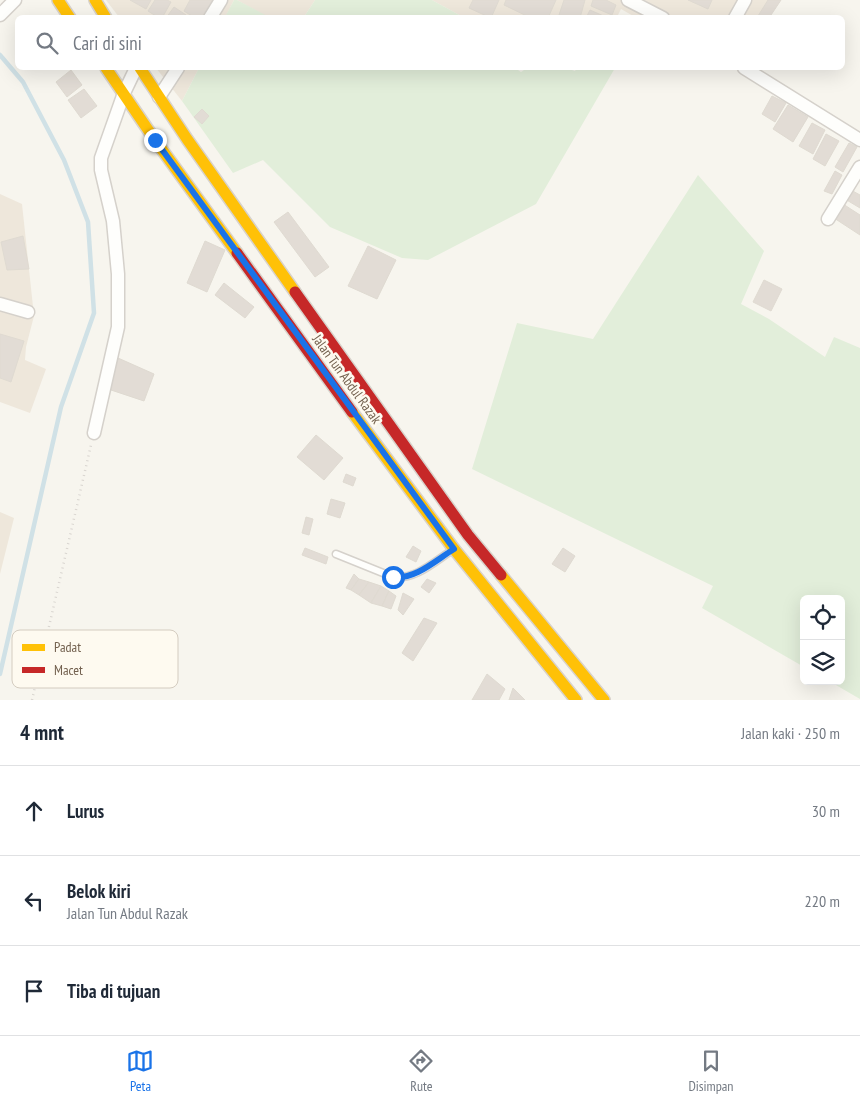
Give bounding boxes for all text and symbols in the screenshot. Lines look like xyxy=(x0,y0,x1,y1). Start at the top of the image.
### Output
search box xyxy=(15,15,845,70)
icon: search xyxy=(33,29,61,57)
text: Cari di sini xyxy=(73,31,142,55)
route end xyxy=(144,129,167,152)
street label: Jalan Tun Abdul Razak xyxy=(308,330,386,428)
route start xyxy=(382,566,405,589)
map controls xyxy=(800,595,845,685)
button: locate xyxy=(800,595,845,640)
legend xyxy=(12,630,178,688)
text: Padat xyxy=(54,638,81,656)
button: layers xyxy=(800,640,845,685)
text: Macet xyxy=(54,661,83,679)
text: 4 mnt xyxy=(20,719,64,746)
text: Jalan kaki · 250 m xyxy=(741,723,840,743)
icon: ahead xyxy=(20,797,48,825)
text: Lurus xyxy=(67,799,104,823)
text: 30 m xyxy=(812,801,840,821)
text: Belok kiri xyxy=(67,879,131,903)
icon: left xyxy=(20,887,48,915)
text: 220 m xyxy=(805,891,840,911)
text: Jalan Tun Abdul Razak xyxy=(67,903,188,923)
icon: arrive xyxy=(20,977,48,1005)
text: Tiba di tujuan xyxy=(67,979,160,1003)
tab: Peta xyxy=(126,1047,154,1095)
tab: Rute xyxy=(407,1047,435,1095)
tab: Disimpan xyxy=(688,1047,733,1095)

